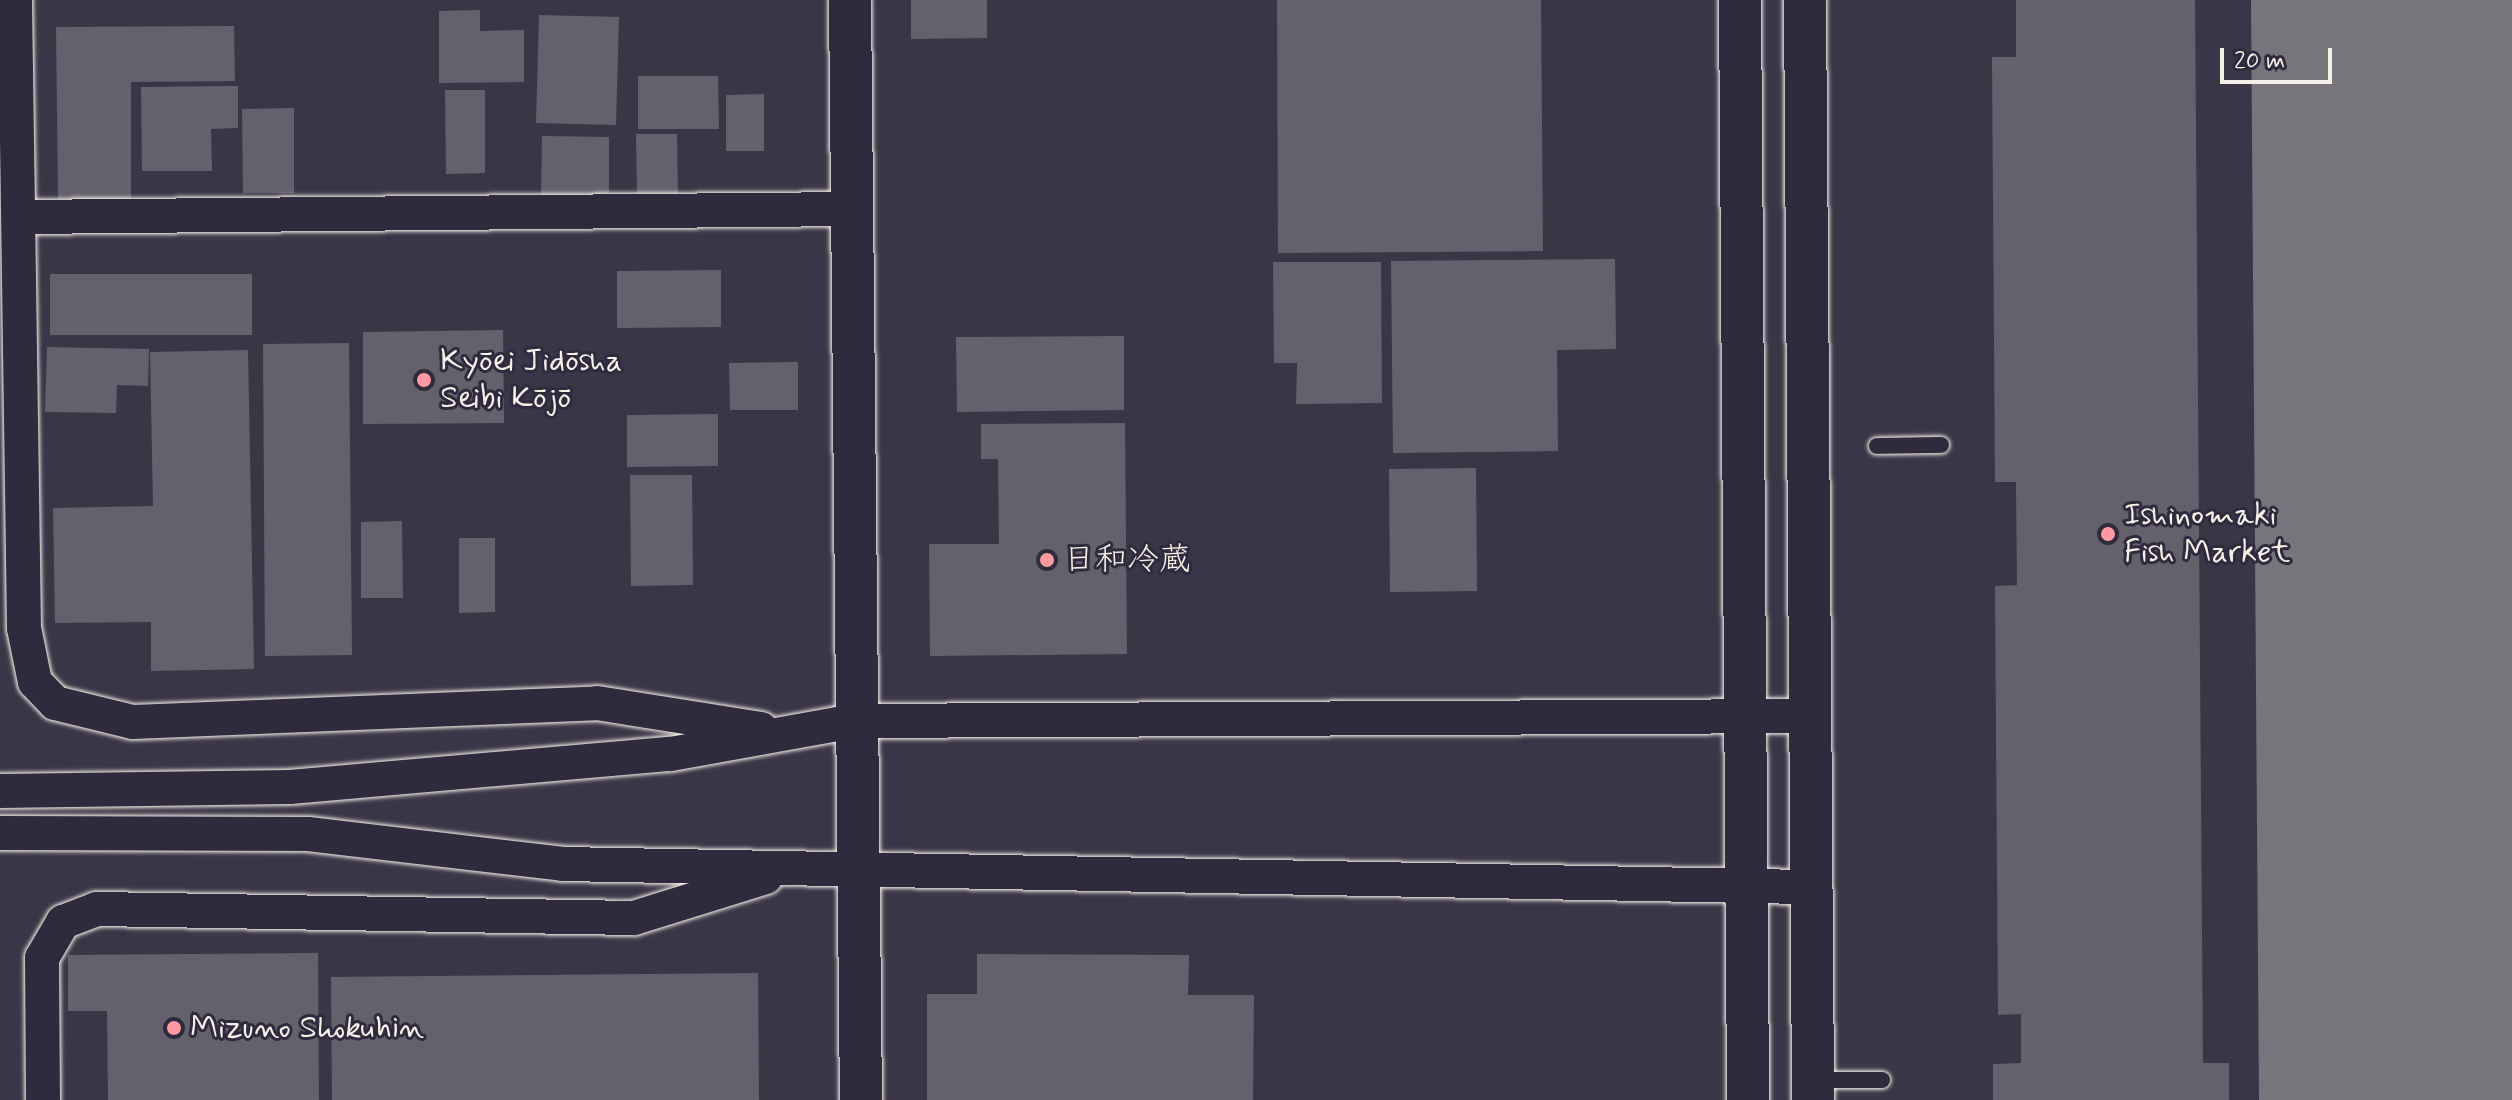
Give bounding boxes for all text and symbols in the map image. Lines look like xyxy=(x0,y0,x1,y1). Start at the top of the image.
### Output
scale bar xyxy=(2224,32,2336,82)
text: 20 m xyxy=(2234,46,2285,77)
place label: Kyōei Jidōsha Seibi Kōjō xyxy=(440,343,622,418)
marker: Kyōei Jidōsha Seibi Kōjō xyxy=(415,371,433,389)
place label: Ishinomaki Fish Market xyxy=(2124,497,2290,572)
marker: Ishinomaki Fish Market xyxy=(2099,525,2117,543)
place label: 日和冷蔵 xyxy=(1063,541,1191,579)
marker: 日和冷蔵 xyxy=(1038,551,1056,569)
place label: Mizuno Shokuhin xyxy=(190,1009,424,1047)
marker: Mizuno Shokuhin xyxy=(165,1019,183,1037)

